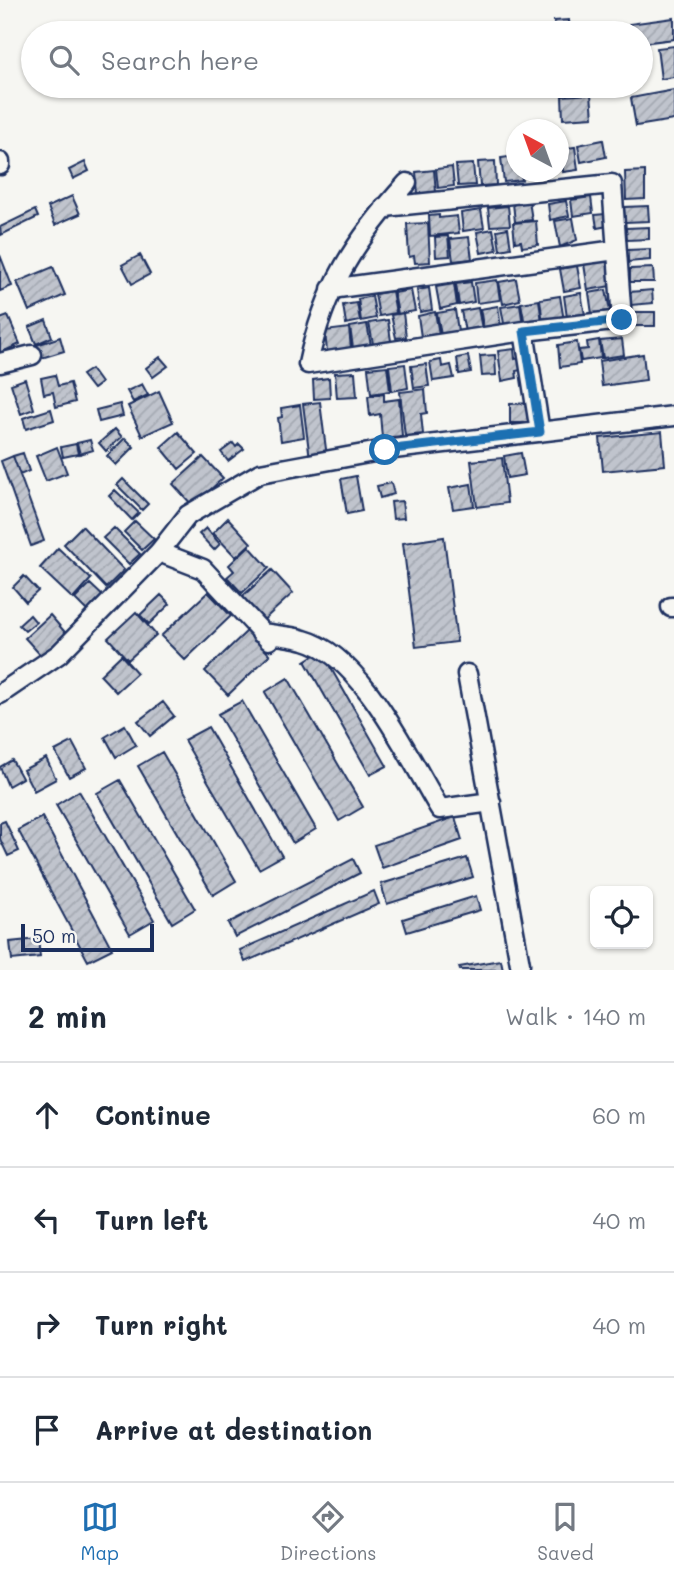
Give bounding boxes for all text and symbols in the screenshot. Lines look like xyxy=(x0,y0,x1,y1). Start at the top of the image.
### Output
search box xyxy=(21,21,653,98)
icon: search xyxy=(45,41,83,79)
text: Search here xyxy=(101,43,259,77)
north arrow xyxy=(506,119,569,182)
route end xyxy=(606,304,637,335)
route start xyxy=(369,434,400,465)
map controls xyxy=(590,886,653,949)
button: locate xyxy=(590,886,653,949)
scale bar xyxy=(21,921,154,953)
text: 50 m xyxy=(32,923,76,948)
text: 2 min xyxy=(28,996,107,1036)
text: Walk · 140 m xyxy=(505,1001,646,1031)
icon: ahead xyxy=(28,1096,66,1134)
text: Continue xyxy=(95,1098,211,1132)
text: 60 m xyxy=(592,1100,646,1130)
icon: left xyxy=(28,1201,66,1239)
text: Turn left xyxy=(95,1203,208,1237)
text: 40 m xyxy=(593,1205,646,1235)
icon: right xyxy=(28,1306,66,1344)
text: Turn right xyxy=(95,1308,228,1342)
text: 40 m xyxy=(593,1310,646,1340)
icon: arrive xyxy=(28,1411,66,1449)
text: Arrive at destination xyxy=(95,1413,372,1447)
tab: Map xyxy=(80,1498,119,1565)
tab: Directions xyxy=(280,1498,376,1565)
tab: Saved xyxy=(537,1498,594,1565)

